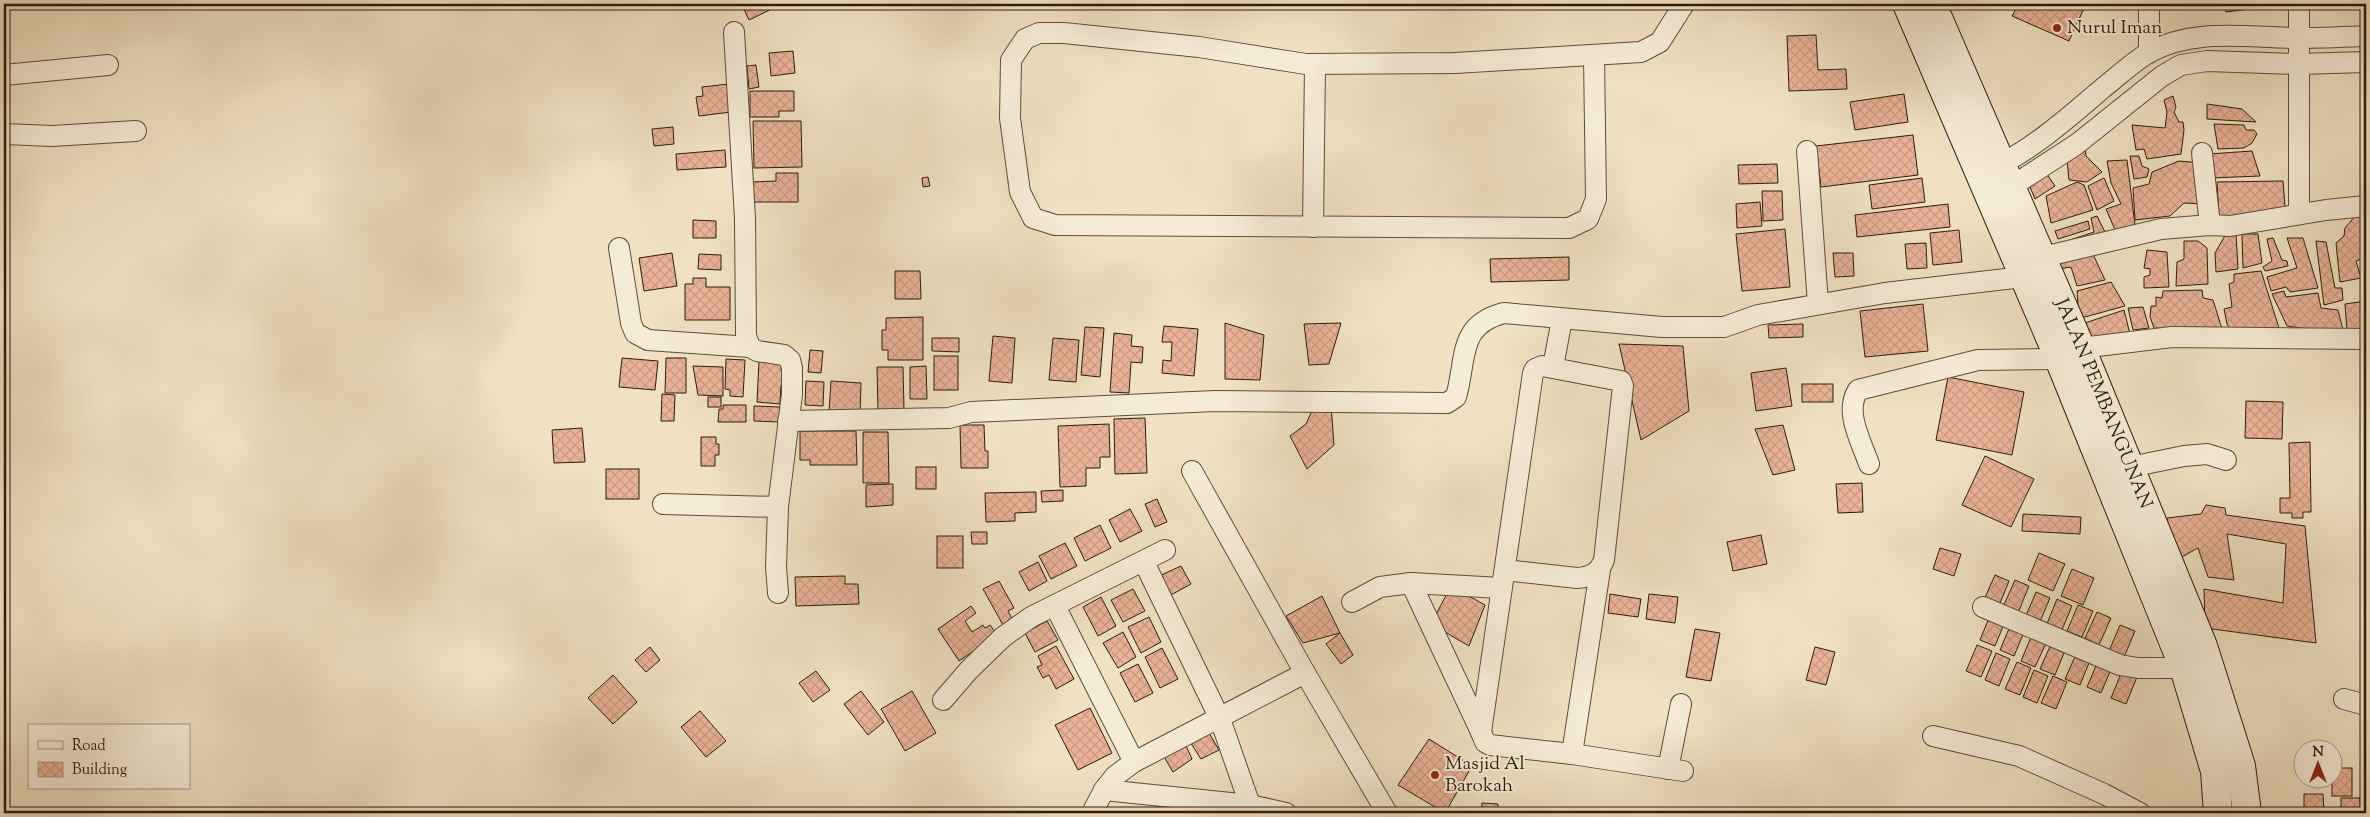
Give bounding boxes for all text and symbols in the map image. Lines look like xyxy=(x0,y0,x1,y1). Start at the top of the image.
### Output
place label: Nurul Iman xyxy=(2067,15,2162,42)
marker: Nurul Iman xyxy=(2051,22,2063,34)
street label: JALAN PEMBANGUNAN xyxy=(2047,293,2159,513)
legend xyxy=(28,724,190,790)
text: Road xyxy=(72,736,106,757)
north arrow xyxy=(2292,740,2342,790)
text: N xyxy=(2312,743,2324,763)
place label: Masjid Al Barokah xyxy=(1445,751,1525,800)
text: Building xyxy=(72,760,127,781)
marker: Masjid Al Barokah xyxy=(1429,769,1441,781)

